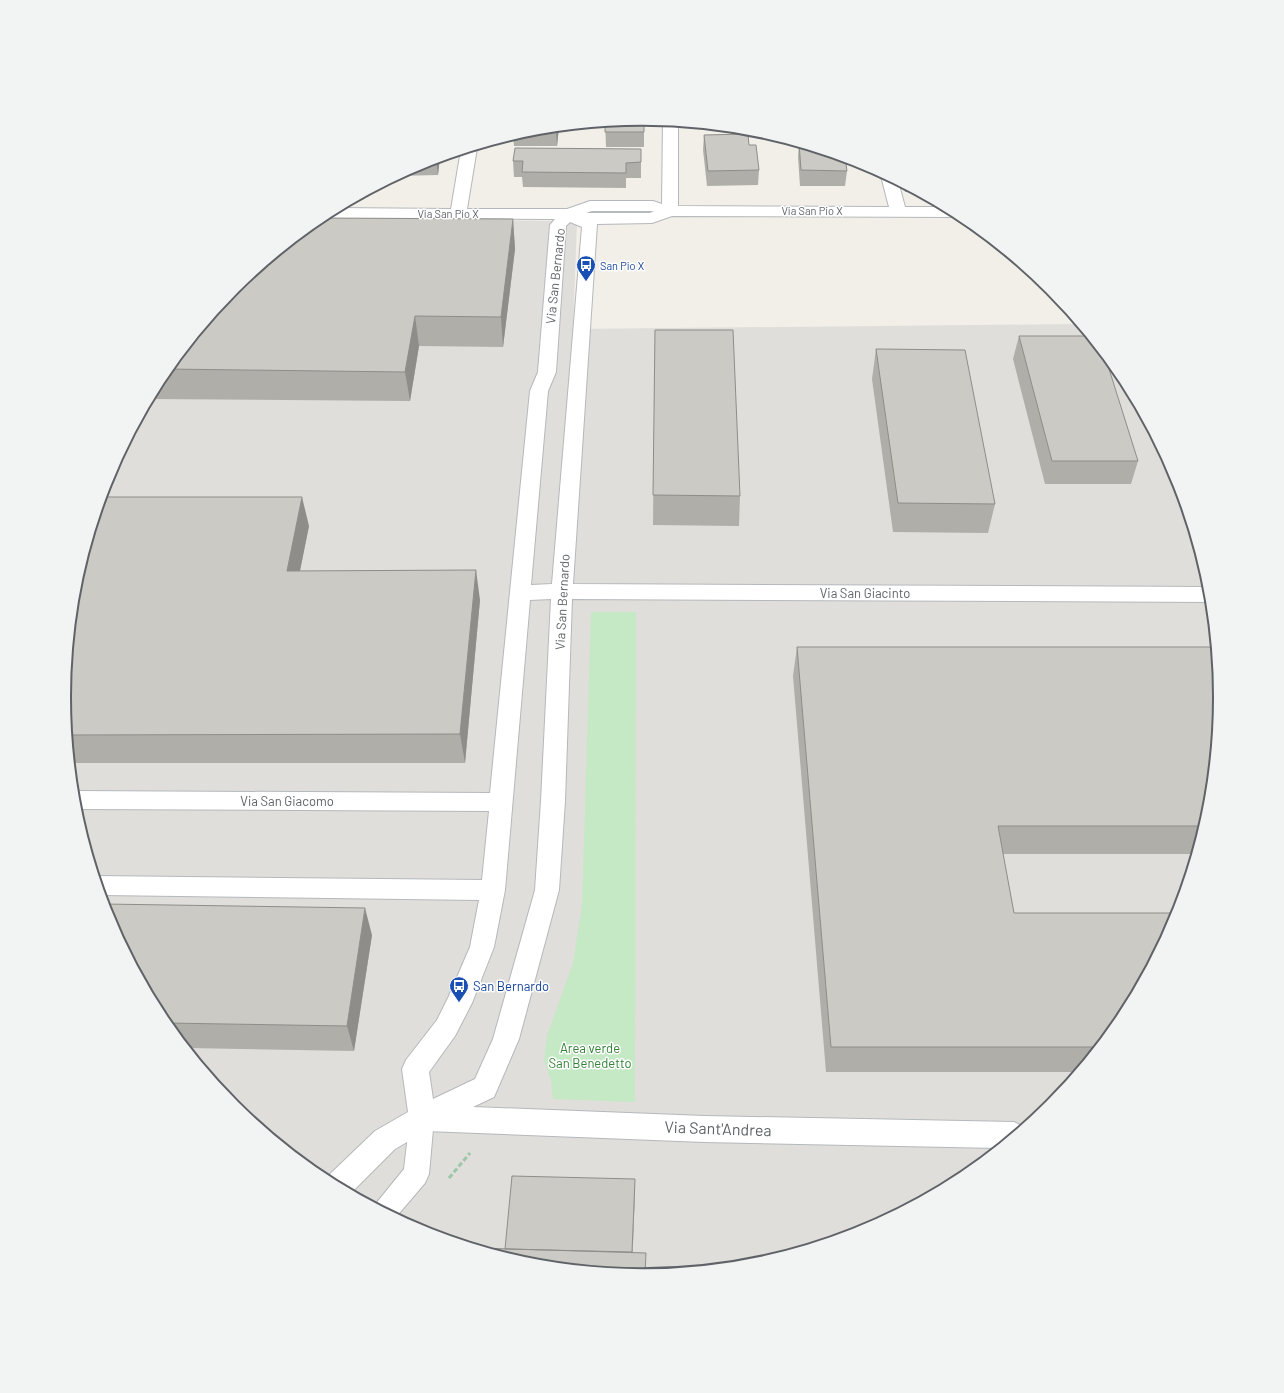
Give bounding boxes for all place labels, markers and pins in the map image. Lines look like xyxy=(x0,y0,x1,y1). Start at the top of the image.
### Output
bus stop icon: San Pio X xyxy=(575,254,597,282)
place label: San Pio X xyxy=(600,259,645,272)
bus stop icon: San Bernardo xyxy=(448,975,470,1003)
place label: San Bernardo xyxy=(473,978,549,994)

